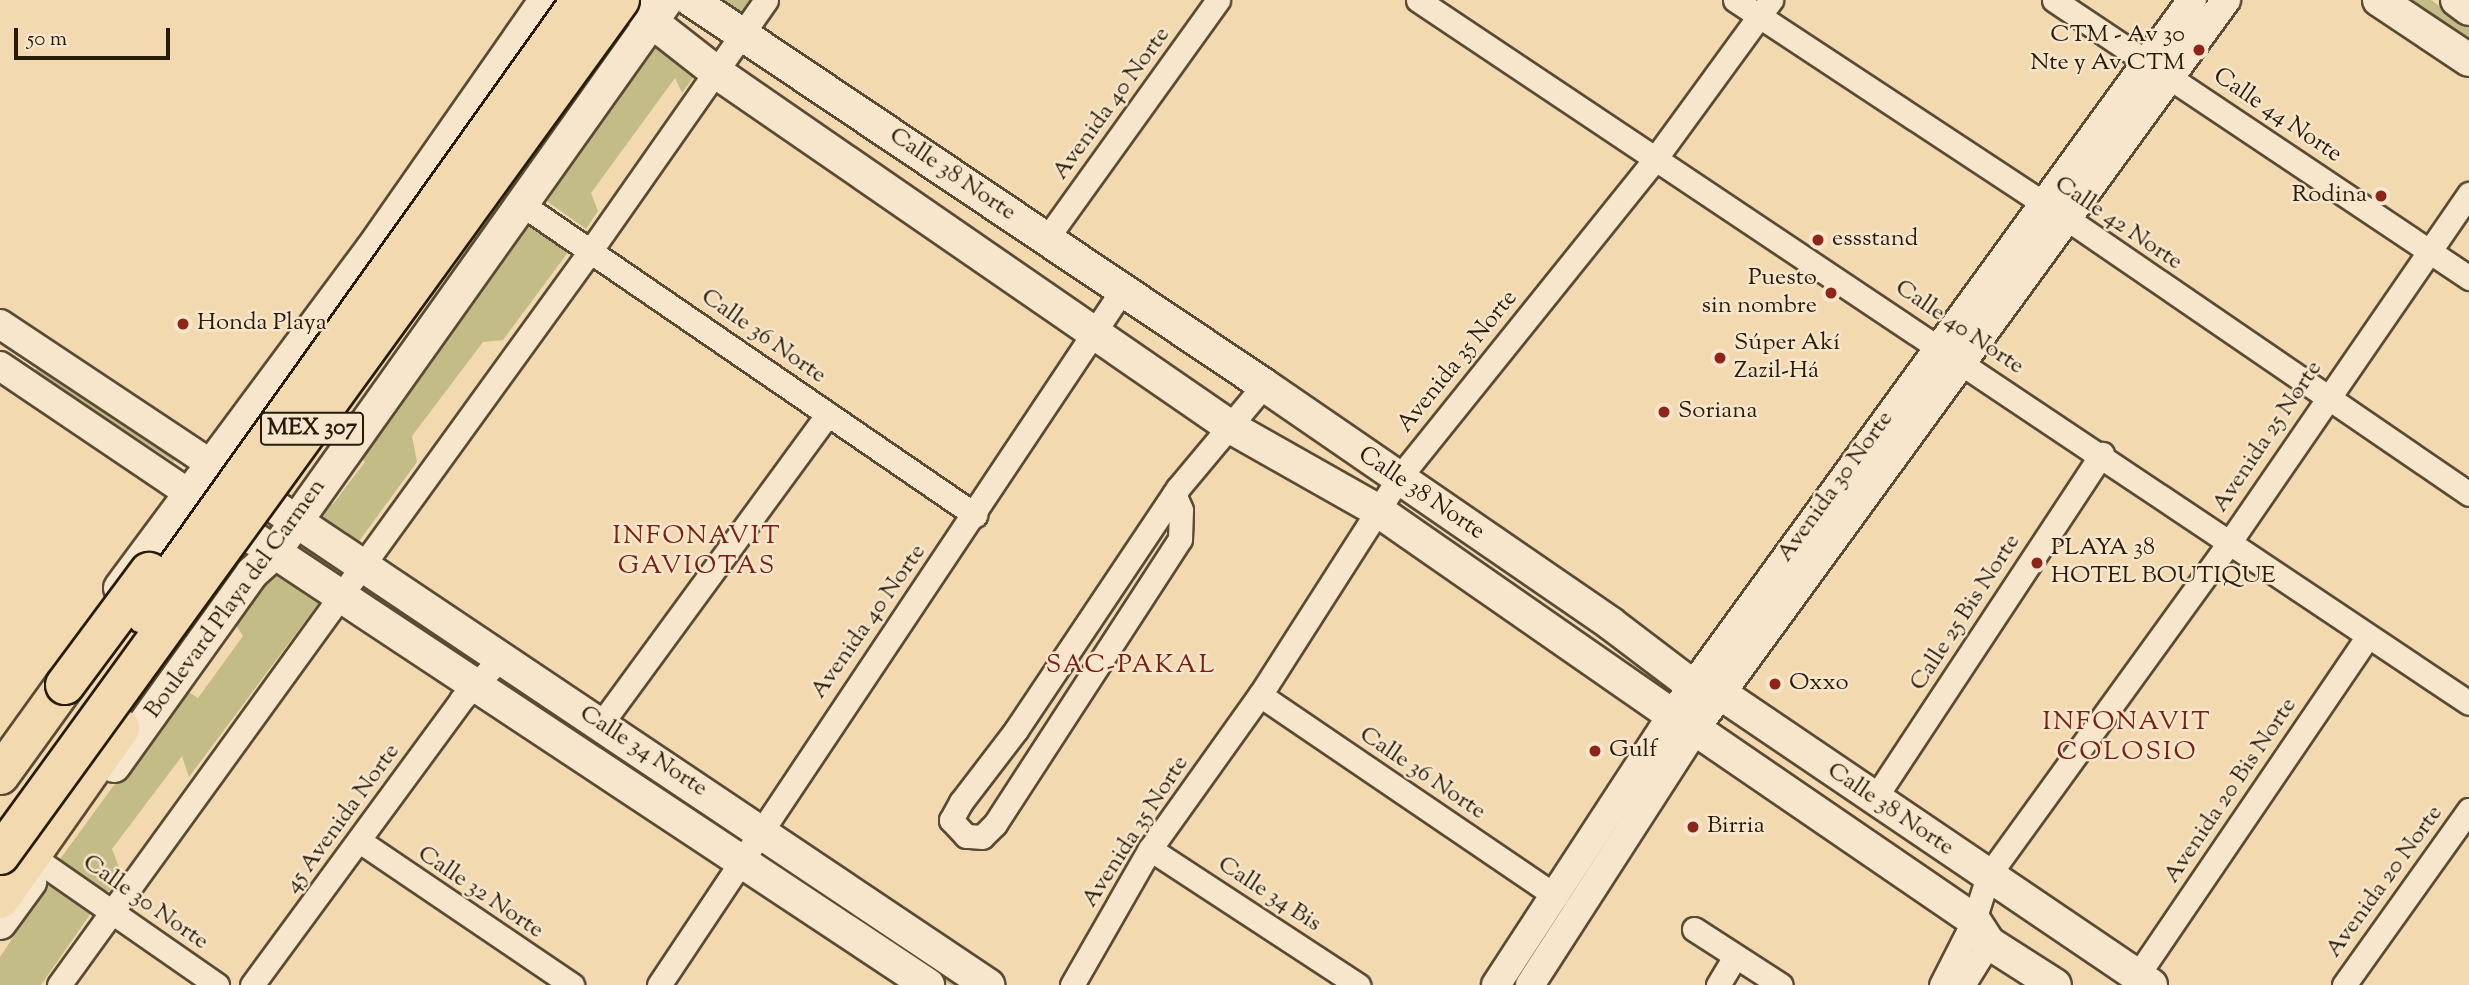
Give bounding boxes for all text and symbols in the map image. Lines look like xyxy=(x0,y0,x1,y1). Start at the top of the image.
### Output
scale bar xyxy=(18,14,173,58)
street label: Avenida 40 Norte xyxy=(1047,22,1177,186)
place label: CTM - Av 30 Nte y Av CTM xyxy=(2030,22,2185,78)
text: 50 m xyxy=(27,25,67,55)
marker: CTM - Av 30 Nte y Av CTM xyxy=(2191,42,2207,58)
street label: Calle 44 Norte xyxy=(2207,62,2347,170)
street label: Calle 38 Norte xyxy=(883,122,1021,228)
street label: Calle 42 Norte xyxy=(2048,171,2188,277)
place label: Rodina xyxy=(2292,182,2367,210)
marker: Rodina xyxy=(2373,188,2389,204)
place label: essstand xyxy=(1832,226,1918,254)
marker: essstand xyxy=(1810,232,1826,248)
place label: Puesto sin nombre xyxy=(1701,265,1817,321)
street label: Calle 40 Norte xyxy=(1889,274,2029,382)
street label: Calle 36 Norte xyxy=(695,283,831,391)
street label: Avenida 35 Norte xyxy=(1392,285,1524,439)
marker: Puesto sin nombre xyxy=(1823,285,1839,301)
place label: Honda Playa xyxy=(197,310,327,338)
marker: Honda Playa xyxy=(175,316,191,332)
place label: Súper Akí Zazil-Há xyxy=(1734,330,1840,386)
marker: Súper Akí Zazil-Há xyxy=(1712,350,1728,366)
street label: Avenida 25 Norte xyxy=(2207,356,2329,518)
place label: Soriana xyxy=(1678,398,1758,426)
marker: Soriana xyxy=(1656,404,1672,420)
street label: Avenida 30 Norte xyxy=(1772,406,1900,568)
road number: MEX 307 xyxy=(260,410,364,448)
street label: Calle 38 Norte xyxy=(1352,441,1490,547)
street label: Boulevard Playa del Carmen xyxy=(139,474,333,724)
district label: INFONAVIT GAVIOTAS xyxy=(614,521,780,582)
street label: Calle 25 Bis Norte xyxy=(1905,529,2027,697)
place label: PLAYA 38 HOTEL BOUTIQUE xyxy=(2051,535,2275,591)
street label: Avenida 40 Norte xyxy=(805,539,933,705)
marker: PLAYA 38 HOTEL BOUTIQUE xyxy=(2029,555,2045,571)
district label: SAC-PAKAL xyxy=(1047,650,1215,682)
place label: Oxxo xyxy=(1789,670,1849,698)
marker: Oxxo xyxy=(1767,676,1783,692)
street label: Avenida 20 Bis Norte xyxy=(2158,693,2304,889)
street label: Calle 34 Norte xyxy=(574,700,712,804)
district label: INFONAVIT COLOSIO xyxy=(2044,707,2210,768)
street label: Calle 36 Norte xyxy=(1353,721,1491,827)
place label: Gulf xyxy=(1609,737,1657,765)
street label: 45 Avenida Norte xyxy=(279,739,407,899)
marker: Gulf xyxy=(1587,743,1603,759)
street label: Avenida 35 Norte xyxy=(1076,751,1196,913)
street label: Calle 38 Norte xyxy=(1821,757,1959,863)
street label: Avenida 20 Norte xyxy=(2320,800,2450,964)
place label: Birria xyxy=(1707,813,1765,841)
marker: Birria xyxy=(1685,819,1701,835)
street label: Calle 32 Norte xyxy=(411,840,549,946)
street label: Calle 30 Norte xyxy=(76,849,214,957)
street label: Calle 34 Bis xyxy=(1212,851,1326,939)

